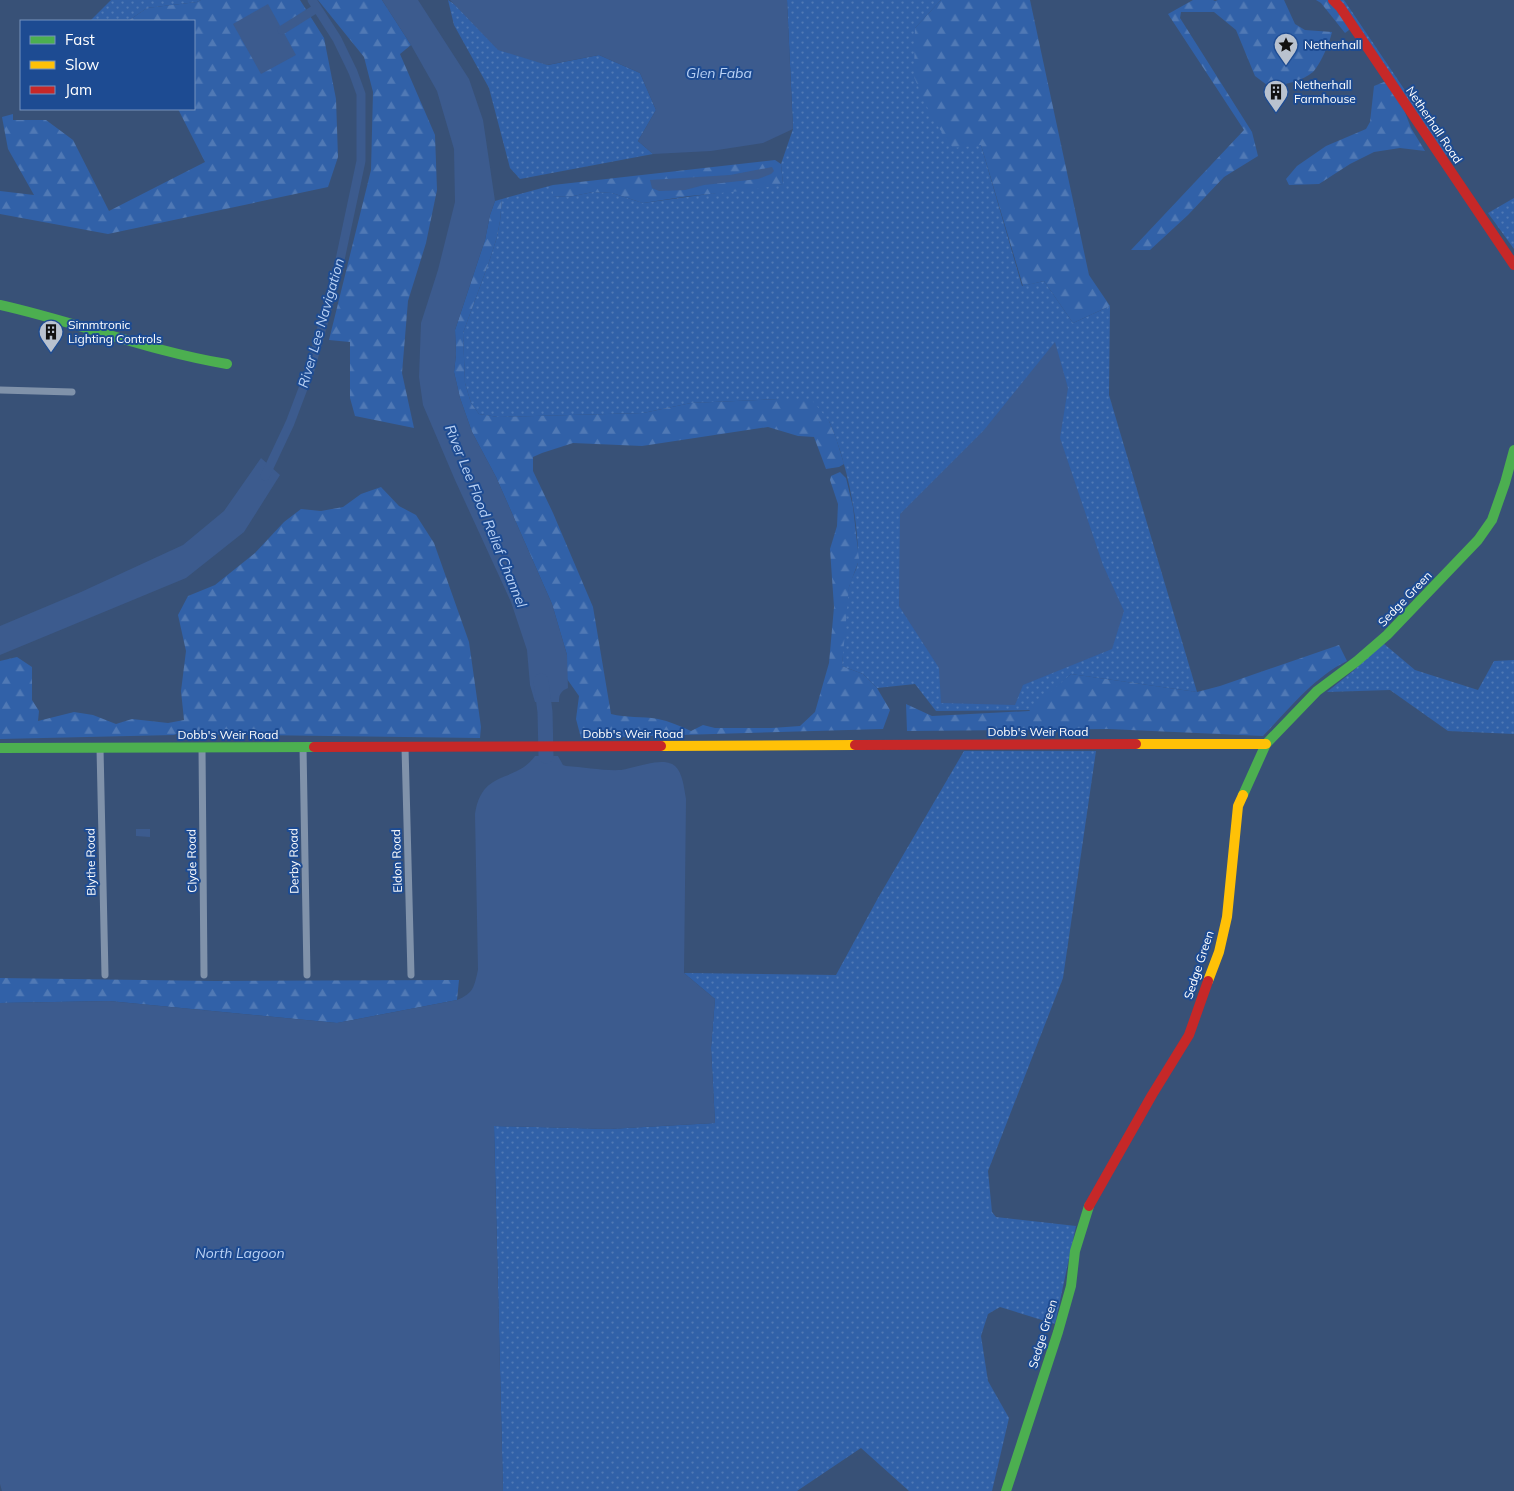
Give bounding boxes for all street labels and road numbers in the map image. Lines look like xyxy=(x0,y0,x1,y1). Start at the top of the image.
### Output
street label: Netherhall Road xyxy=(1403,83,1466,166)
street label: Sedge Green xyxy=(1374,568,1435,629)
street label: Dobb's Weir Road xyxy=(988,724,1088,739)
street label: Dobb's Weir Road xyxy=(583,726,683,741)
street label: Dobb's Weir Road xyxy=(178,727,278,742)
street label: Blythe Road xyxy=(82,828,99,896)
street label: Derby Road xyxy=(285,828,302,894)
street label: Clyde Road xyxy=(183,829,200,893)
street label: Eldon Road xyxy=(388,829,405,893)
street label: Sedge Green xyxy=(1180,929,1217,1001)
street label: Sedge Green xyxy=(1025,1298,1060,1370)

